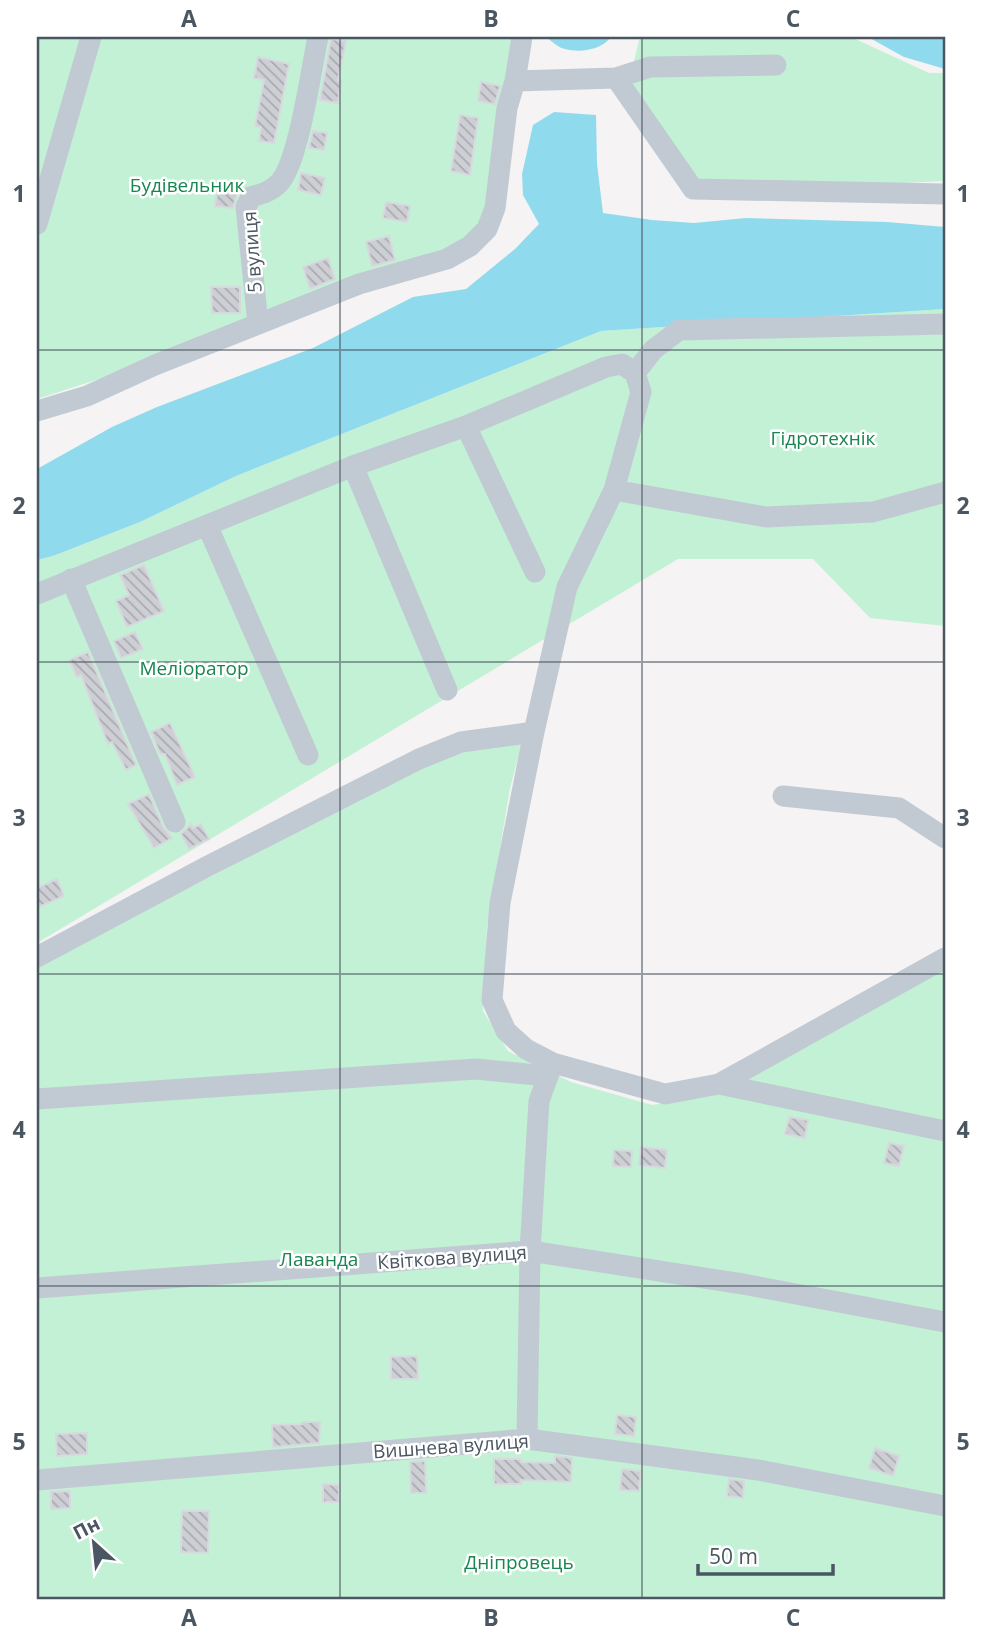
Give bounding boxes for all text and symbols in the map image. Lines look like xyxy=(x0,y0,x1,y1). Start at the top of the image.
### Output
text: A xyxy=(181,2,197,34)
text: B xyxy=(483,2,499,34)
text: C xyxy=(786,2,800,34)
park label: Будівельник xyxy=(130,172,244,198)
text: 1 xyxy=(12,177,26,209)
text: 1 xyxy=(956,177,970,209)
street label: 5 вулиця xyxy=(236,210,268,294)
park label: Гідротехнік xyxy=(771,425,876,451)
text: 2 xyxy=(12,489,26,521)
text: 2 xyxy=(956,489,970,521)
park label: Меліоратор xyxy=(139,655,249,681)
text: 3 xyxy=(12,801,26,833)
text: 3 xyxy=(956,801,970,833)
text: 4 xyxy=(12,1113,26,1145)
text: 4 xyxy=(956,1113,970,1145)
street label: Квіткова вулиця xyxy=(376,1239,528,1275)
park label: Лаванда xyxy=(280,1246,358,1272)
text: 5 xyxy=(12,1425,26,1457)
text: 5 xyxy=(956,1425,970,1457)
street label: Вишнева вулиця xyxy=(372,1428,530,1464)
north arrow xyxy=(60,1508,130,1578)
text: Пн xyxy=(68,1510,104,1546)
scale bar xyxy=(698,1532,833,1576)
text: 50 m xyxy=(709,1542,758,1570)
park label: Дніпровець xyxy=(464,1549,574,1575)
text: A xyxy=(181,1601,197,1633)
text: B xyxy=(483,1601,499,1633)
text: C xyxy=(786,1601,800,1633)

